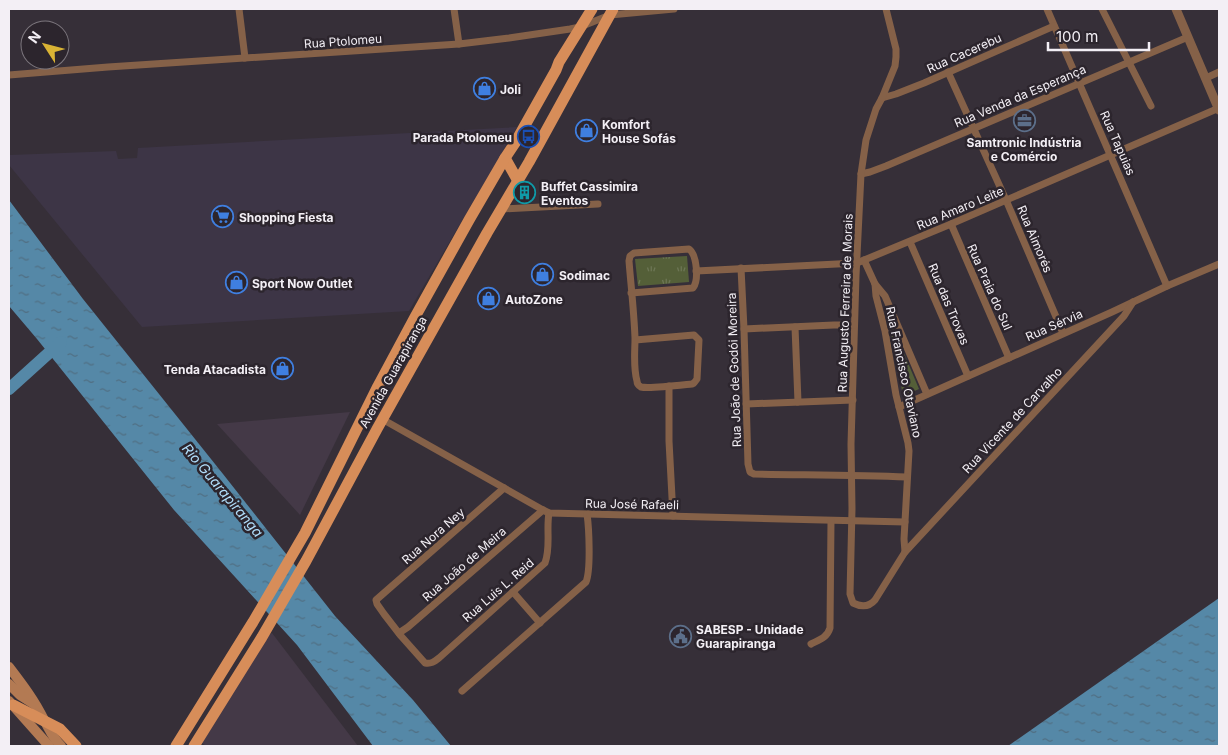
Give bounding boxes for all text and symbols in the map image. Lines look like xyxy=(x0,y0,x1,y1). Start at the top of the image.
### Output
north arrow xyxy=(20,20,70,70)
scale bar xyxy=(1048,20,1149,52)
text: 100 m xyxy=(1056,27,1098,46)
text: N xyxy=(24,28,44,46)
street label: Rua Cacerebu xyxy=(924,30,1004,76)
street label: Rua Ptolomeu xyxy=(303,31,383,51)
street label: Rua Venda da Esperança xyxy=(952,61,1088,131)
shop icon: Joli xyxy=(472,77,496,101)
place label: Joli xyxy=(500,82,521,97)
street label: Rua Tapuias xyxy=(1097,108,1139,178)
office icon: Samtronic Indústria e Comércio xyxy=(1012,109,1036,133)
place label: Komfort House Sofás xyxy=(602,117,676,146)
shop icon: Komfort House Sofás xyxy=(574,119,598,143)
bus stop icon: Parada Ptolomeu xyxy=(516,125,540,149)
place label: Parada Ptolomeu xyxy=(413,130,512,145)
place label: Samtronic Indústria e Comércio xyxy=(967,135,1081,164)
place label: Buffet Cassimira Eventos xyxy=(541,179,638,208)
building icon: Buffet Cassimira Eventos xyxy=(513,181,537,205)
street label: Rua Amaro Leite xyxy=(914,183,1006,233)
street label: Rua Aimorés xyxy=(1014,203,1056,275)
supermarket icon: Shopping Fiesta xyxy=(211,205,235,229)
place label: Shopping Fiesta xyxy=(239,210,334,225)
street label: Rua Augusto Ferreira de Morais xyxy=(834,213,856,393)
street label: Rua Praia do Sul xyxy=(964,242,1016,332)
street label: Rua das Trovas xyxy=(925,261,973,347)
shop icon: Sodimac xyxy=(531,263,555,287)
place label: Sodimac xyxy=(559,268,610,283)
shop icon: Sport Now Outlet xyxy=(224,271,248,295)
place label: Sport Now Outlet xyxy=(252,276,353,291)
shop icon: AutoZone xyxy=(477,287,501,311)
place label: AutoZone xyxy=(505,292,563,307)
street label: Rua João de Godói Moreira xyxy=(724,292,744,448)
street label: Rua Francisco Otaviano xyxy=(883,305,925,439)
street label: Rua Sérvia xyxy=(1023,306,1085,344)
street label: Avenida Guarapiranga xyxy=(356,314,430,430)
shop icon: Tenda Atacadista xyxy=(270,357,294,381)
place label: Tenda Atacadista xyxy=(164,362,266,377)
street label: Rua Vicente de Carvalho xyxy=(959,364,1065,476)
water label: Rio Guarapiranga xyxy=(179,440,267,540)
street label: Rua José Rafaeli xyxy=(585,496,679,512)
street label: Rua Nora Ney xyxy=(399,504,468,567)
street label: Rua João de Meira xyxy=(419,524,509,604)
street label: Rua Luis L. Reid xyxy=(459,555,537,625)
place label: SABESP - Unidade Guarapiranga xyxy=(696,622,804,651)
public building icon: SABESP - Unidade Guarapiranga xyxy=(668,624,692,648)

